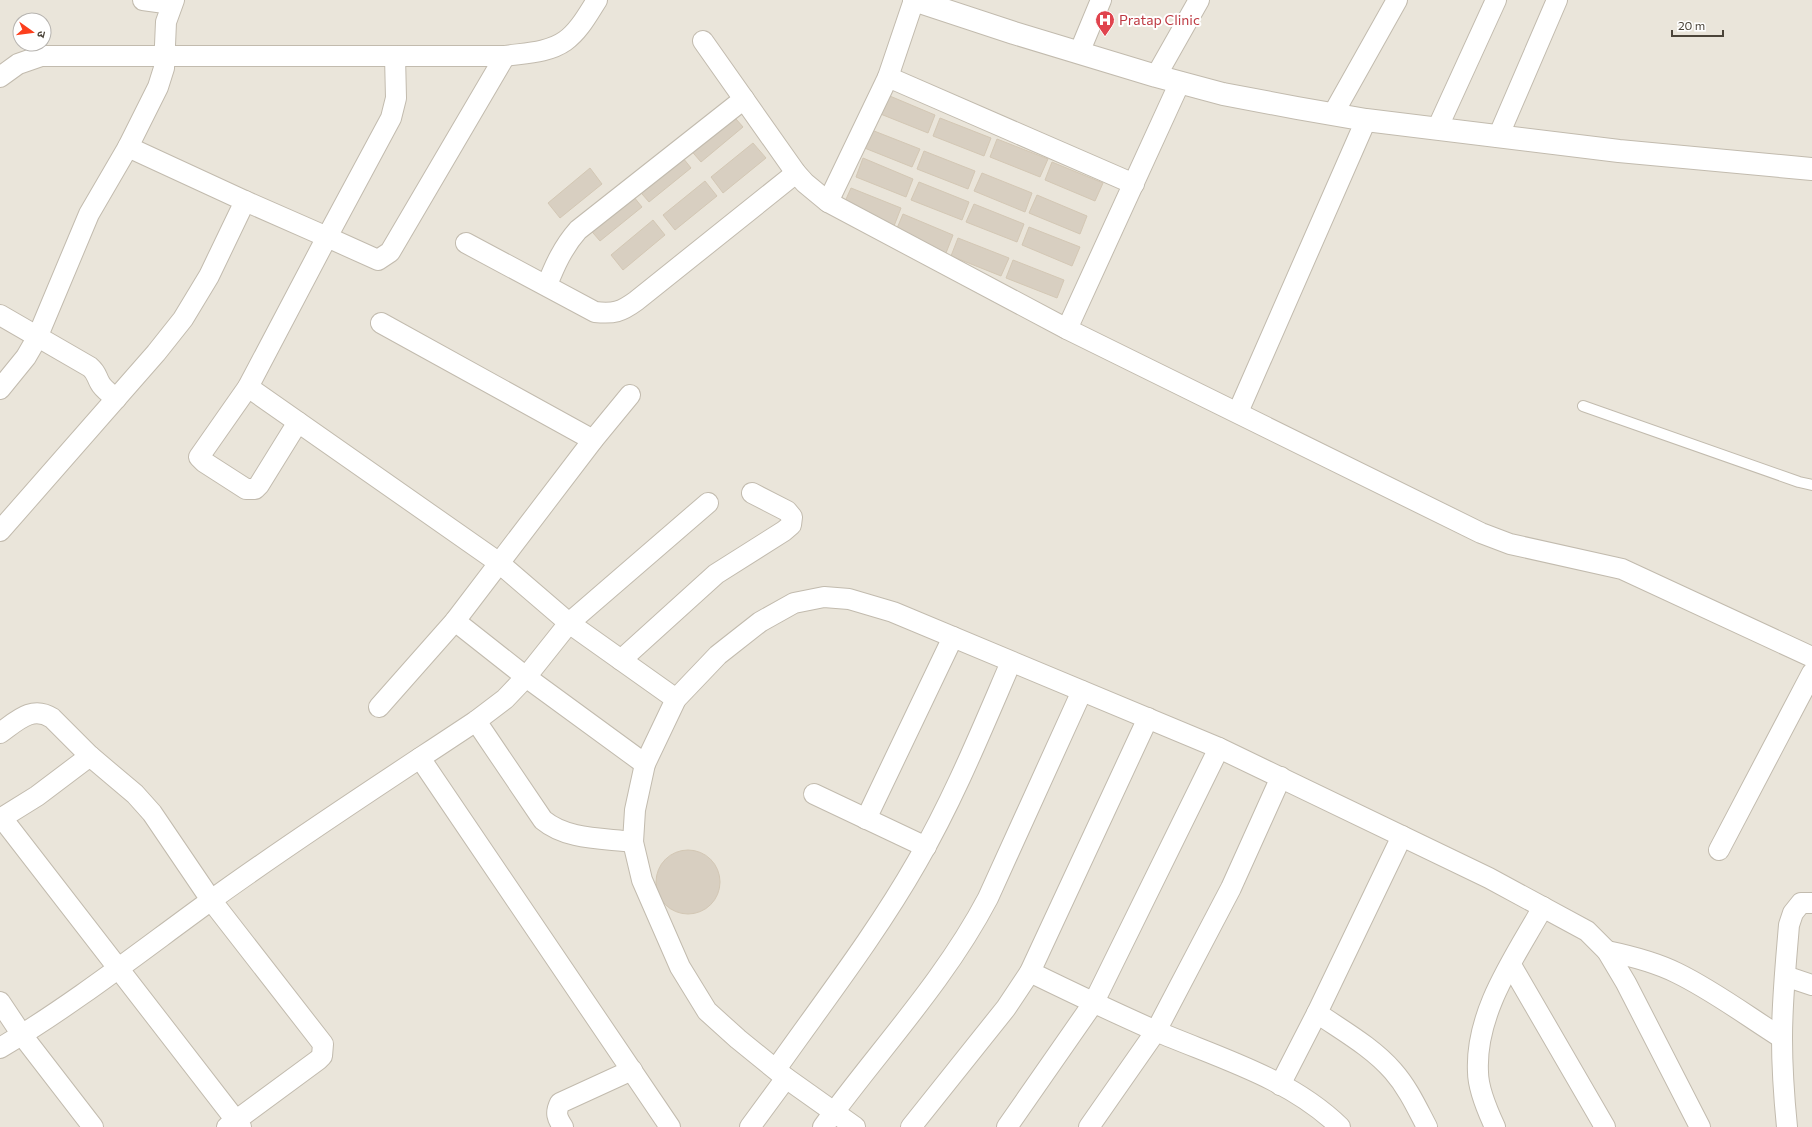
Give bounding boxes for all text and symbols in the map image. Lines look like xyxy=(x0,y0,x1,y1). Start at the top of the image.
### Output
hospital icon: Pratap Clinic xyxy=(1094,9,1116,37)
place label: Pratap Clinic xyxy=(1119,11,1200,28)
north arrow xyxy=(12,12,52,52)
scale bar xyxy=(1672,12,1723,38)
text: 20 m xyxy=(1678,18,1705,32)
text: उ xyxy=(35,30,49,40)

